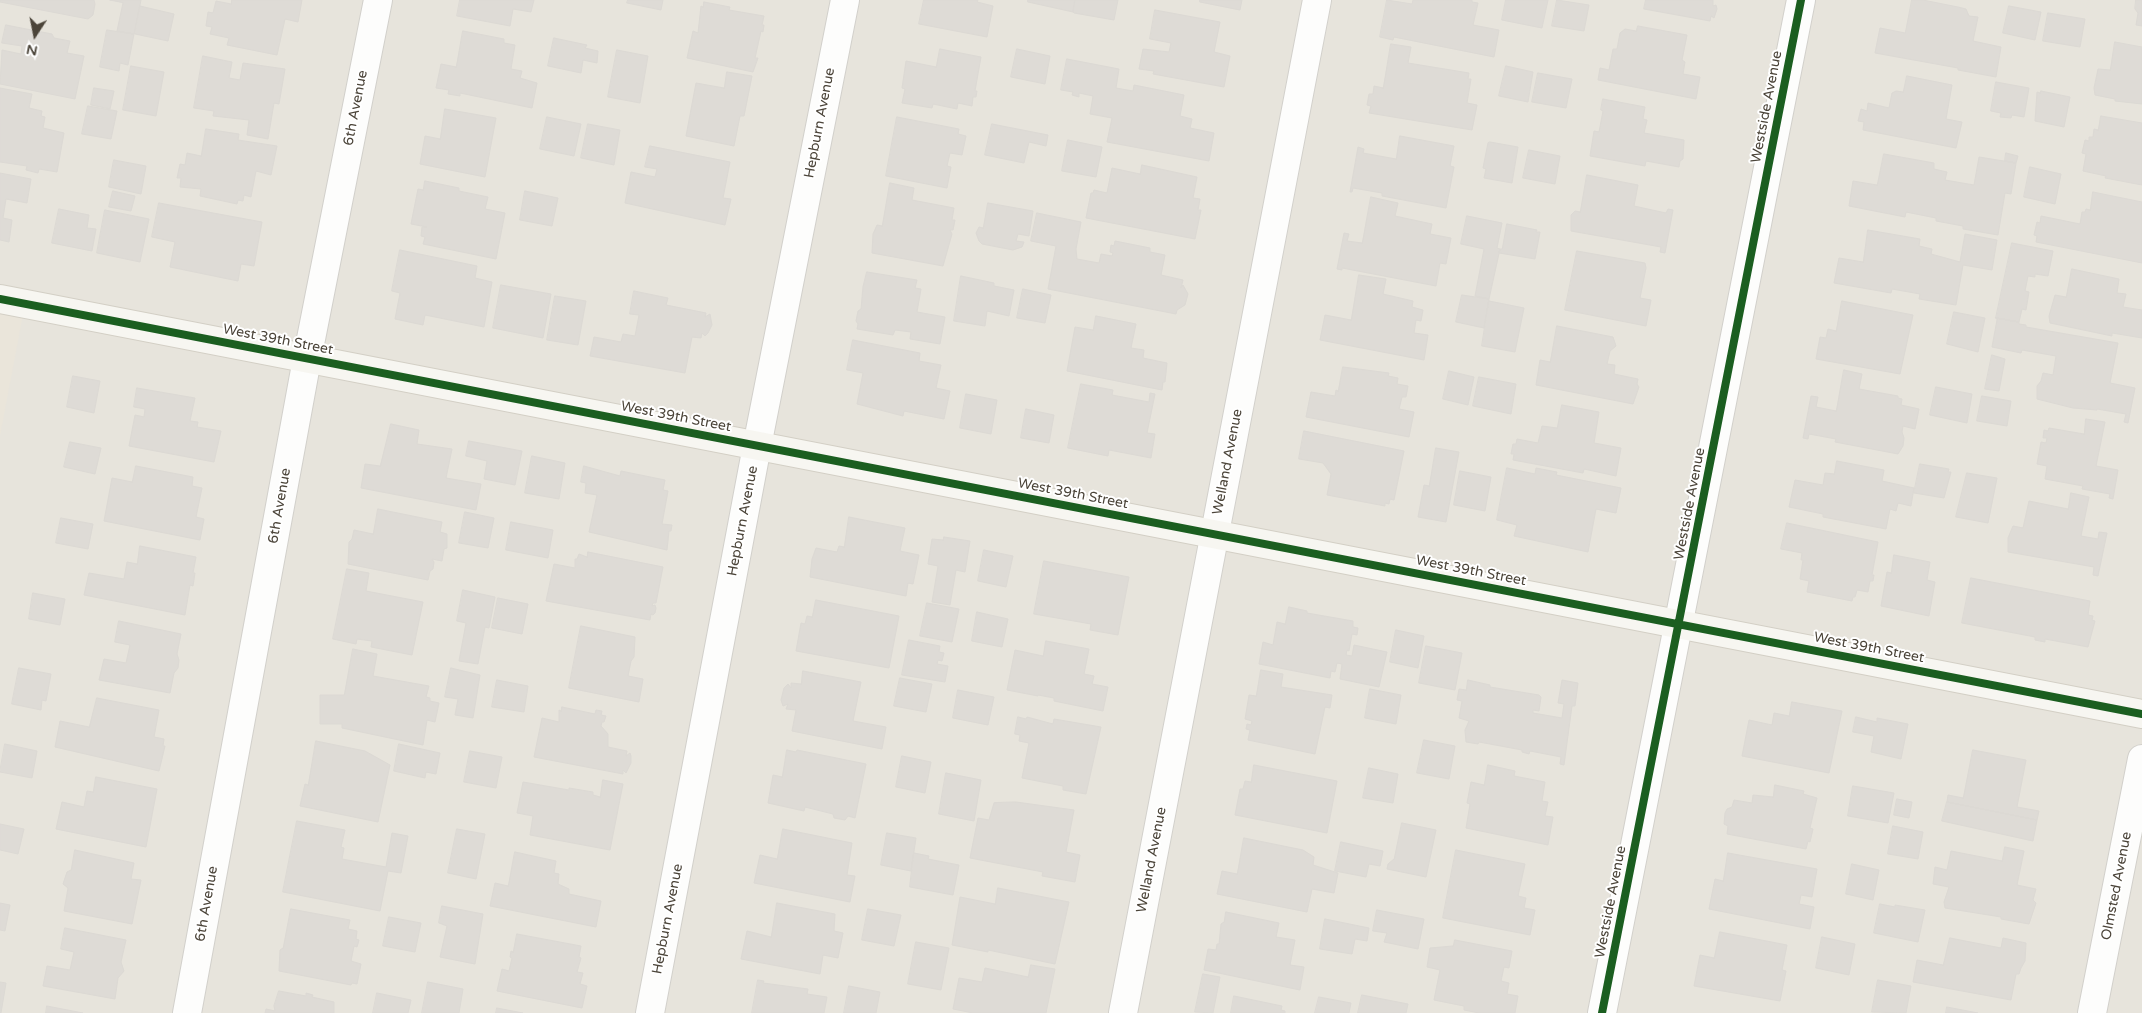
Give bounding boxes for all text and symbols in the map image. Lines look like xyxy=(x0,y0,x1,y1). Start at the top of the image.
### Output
north arrow xyxy=(10,10,60,60)
text: N xyxy=(25,41,39,60)
street label: Westside Avenue xyxy=(1748,49,1786,165)
street label: Hepburn Avenue xyxy=(801,66,839,180)
street label: 6th Avenue xyxy=(340,69,372,147)
street label: West 39th Street xyxy=(221,321,335,359)
street label: West 39th Street xyxy=(619,398,733,436)
street label: Welland Avenue xyxy=(1210,408,1246,516)
street label: Westside Avenue xyxy=(1671,446,1709,562)
street label: Hepburn Avenue xyxy=(724,464,762,578)
street label: 6th Avenue xyxy=(265,467,295,545)
street label: West 39th Street xyxy=(1016,475,1130,513)
street label: West 39th Street xyxy=(1414,552,1528,590)
street label: West 39th Street xyxy=(1812,629,1926,667)
street label: Welland Avenue xyxy=(1134,806,1170,914)
street label: Olmsted Avenue xyxy=(2098,830,2136,942)
street label: Westside Avenue xyxy=(1592,844,1630,960)
street label: Hepburn Avenue xyxy=(649,862,687,976)
street label: 6th Avenue xyxy=(192,865,222,943)

